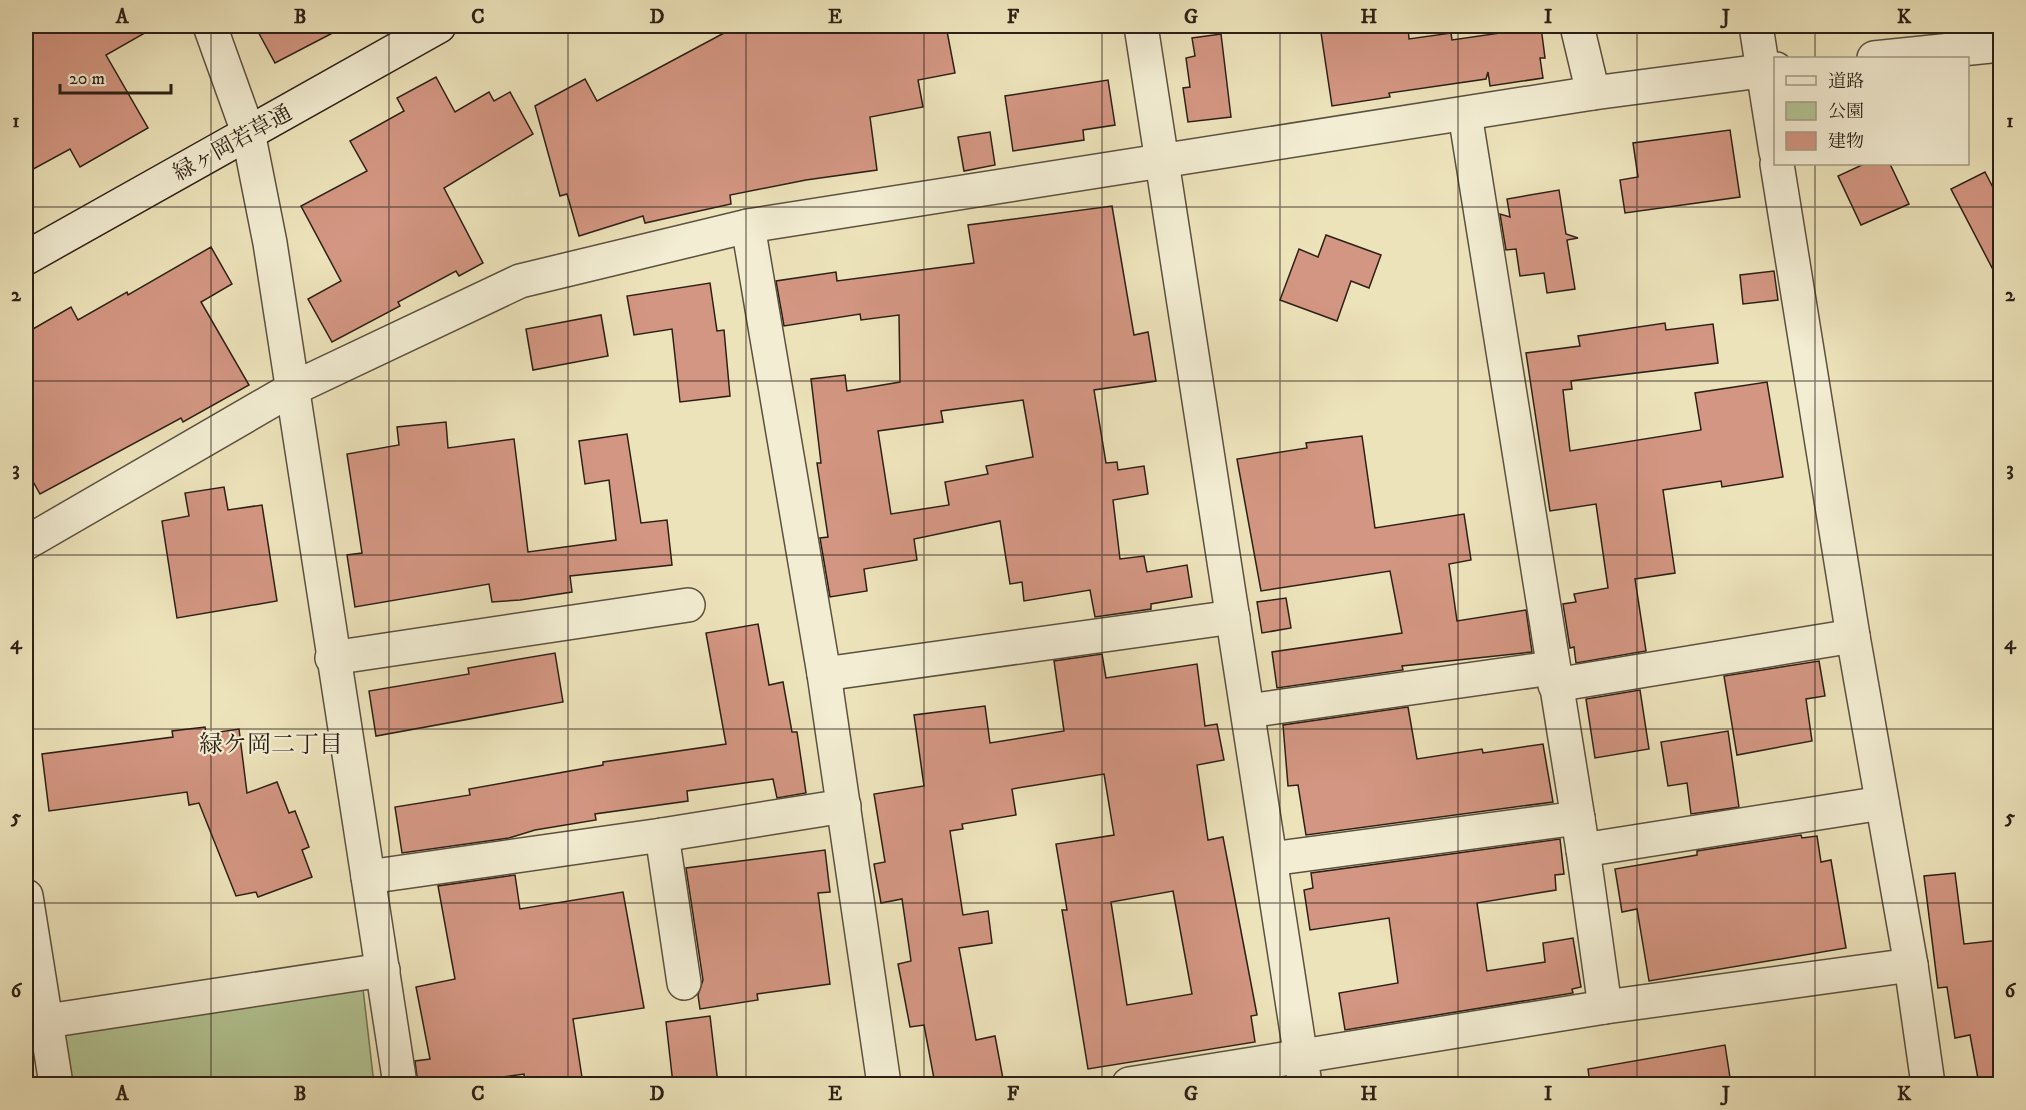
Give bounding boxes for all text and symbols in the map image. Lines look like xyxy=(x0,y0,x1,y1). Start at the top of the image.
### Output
text: A xyxy=(115,5,130,30)
text: B xyxy=(294,5,306,30)
text: C xyxy=(471,5,485,30)
text: D xyxy=(650,5,665,30)
text: E xyxy=(828,5,842,30)
text: F xyxy=(1007,5,1020,30)
text: G xyxy=(1184,5,1198,30)
text: H xyxy=(1361,5,1378,30)
text: I xyxy=(1544,5,1552,30)
text: J xyxy=(1720,5,1730,30)
text: K xyxy=(1897,5,1912,30)
scale bar xyxy=(60,57,171,95)
legend xyxy=(1774,57,1969,165)
text: 20 m xyxy=(69,68,105,90)
text: 道路 xyxy=(1828,71,1864,93)
street label: 緑ヶ岡若草通 xyxy=(168,100,297,187)
text: 公園 xyxy=(1828,101,1864,123)
text: 1 xyxy=(12,109,20,134)
text: 1 xyxy=(2006,109,2014,134)
text: 建物 xyxy=(1828,131,1864,153)
text: 2 xyxy=(11,283,22,308)
text: 2 xyxy=(2005,283,2016,308)
text: 3 xyxy=(12,457,20,482)
text: 3 xyxy=(2006,457,2014,482)
text: 4 xyxy=(10,631,23,656)
text: 4 xyxy=(2004,631,2017,656)
district label: 緑ケ岡二丁目 xyxy=(199,730,343,760)
text: 5 xyxy=(10,805,21,830)
text: 5 xyxy=(2004,805,2015,830)
text: 6 xyxy=(11,979,23,1004)
text: 6 xyxy=(2005,979,2017,1004)
text: A xyxy=(115,1082,130,1107)
text: B xyxy=(294,1082,306,1107)
text: C xyxy=(471,1082,485,1107)
text: D xyxy=(650,1082,665,1107)
text: E xyxy=(828,1082,842,1107)
text: F xyxy=(1007,1082,1020,1107)
text: G xyxy=(1184,1082,1198,1107)
text: H xyxy=(1361,1082,1378,1107)
text: I xyxy=(1544,1082,1552,1107)
text: J xyxy=(1720,1082,1730,1107)
text: K xyxy=(1897,1082,1912,1107)

